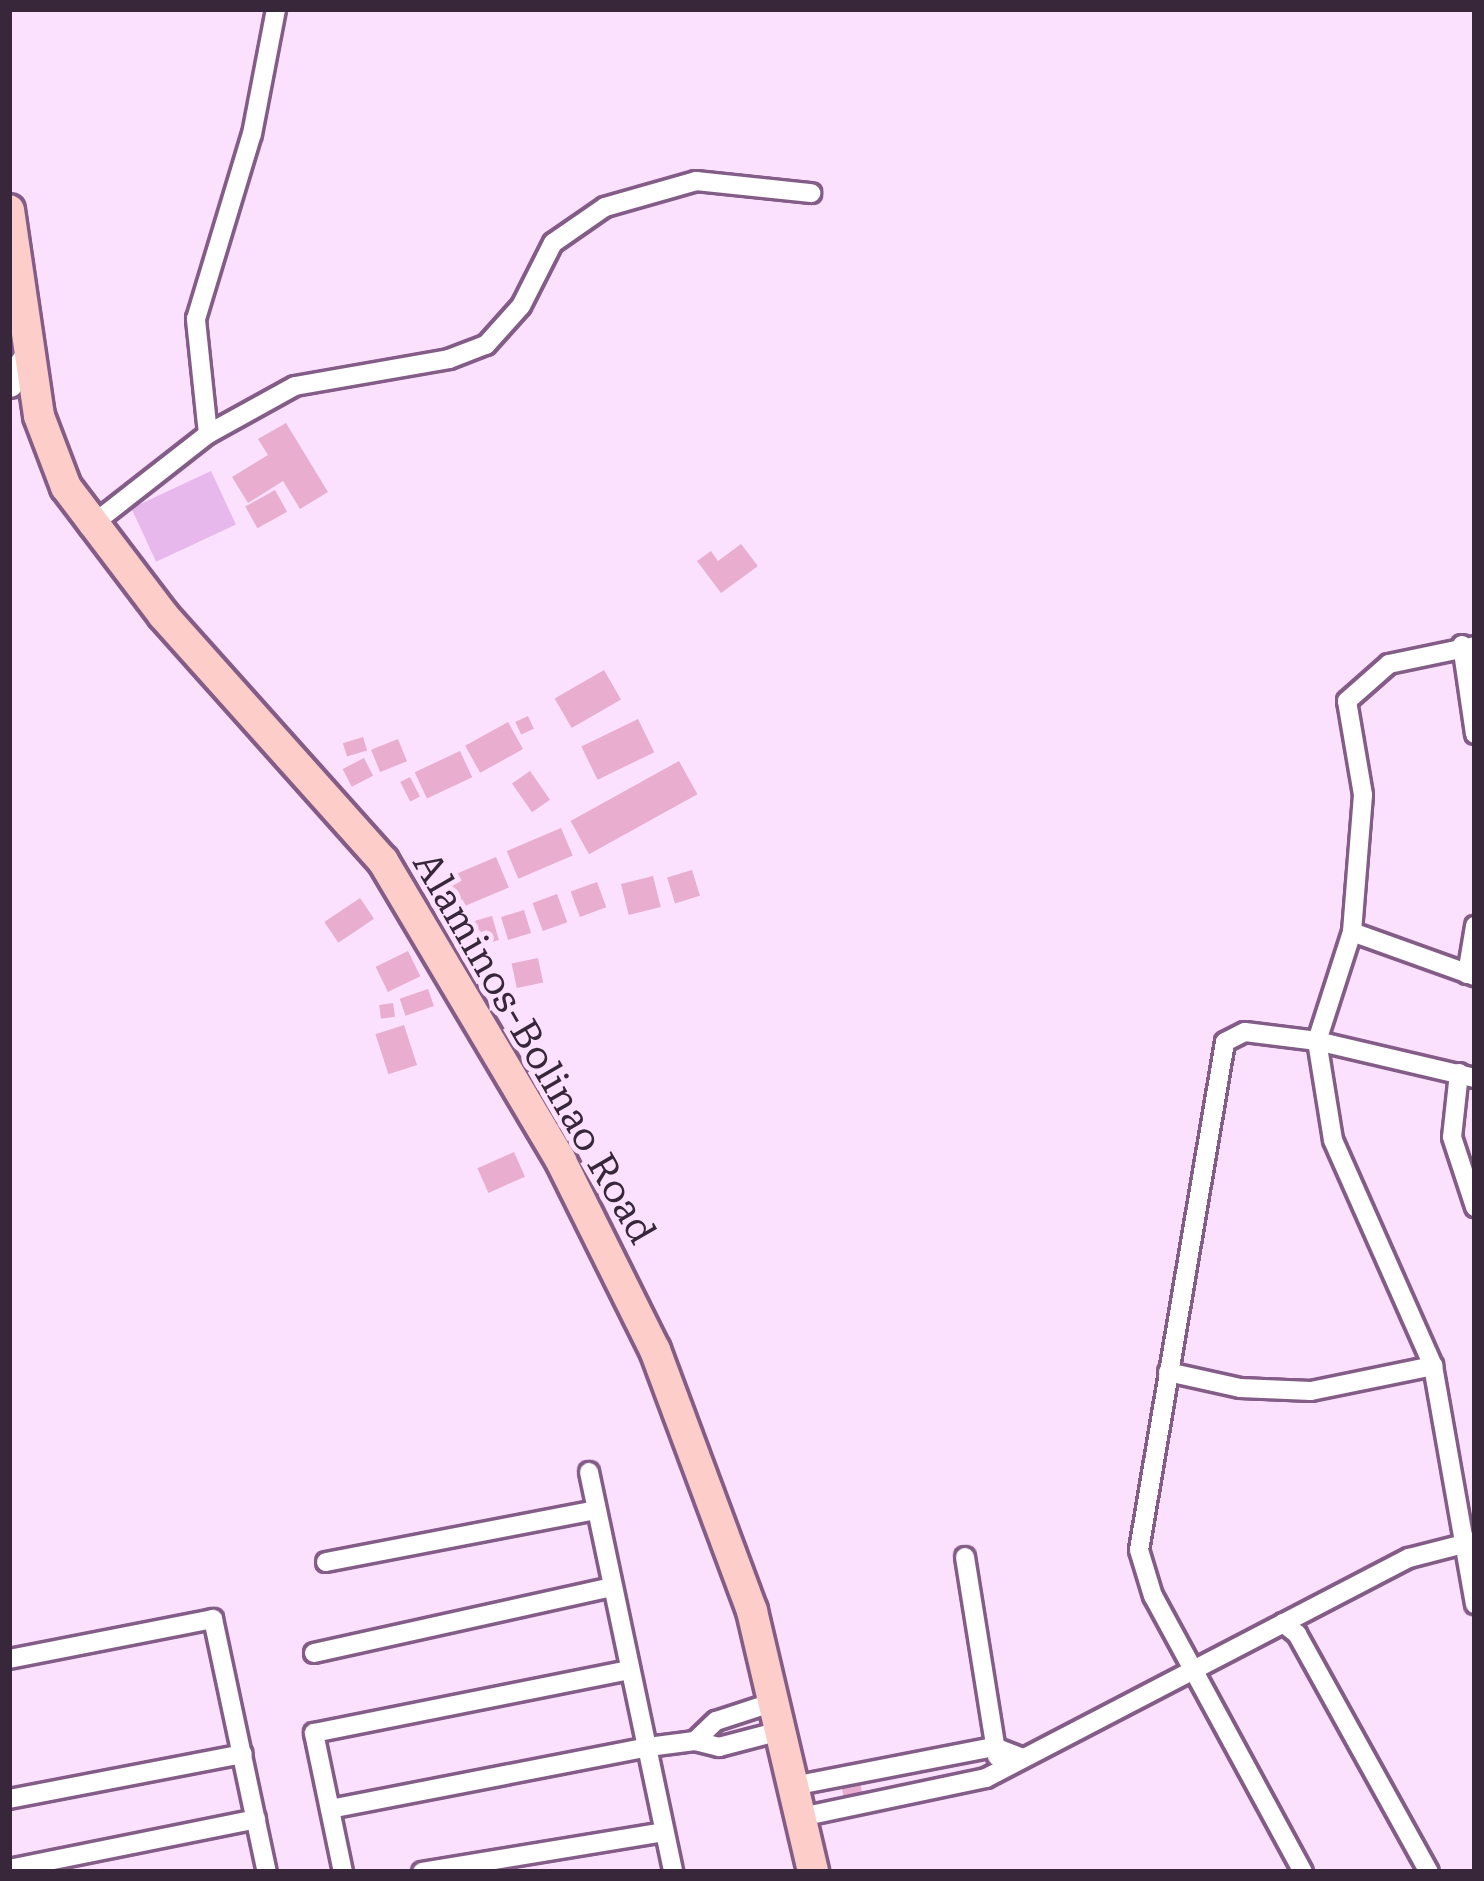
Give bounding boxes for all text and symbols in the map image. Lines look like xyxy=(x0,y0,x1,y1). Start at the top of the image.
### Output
street label: Alaminos-Bolinao Road xyxy=(403,844,665,1252)

